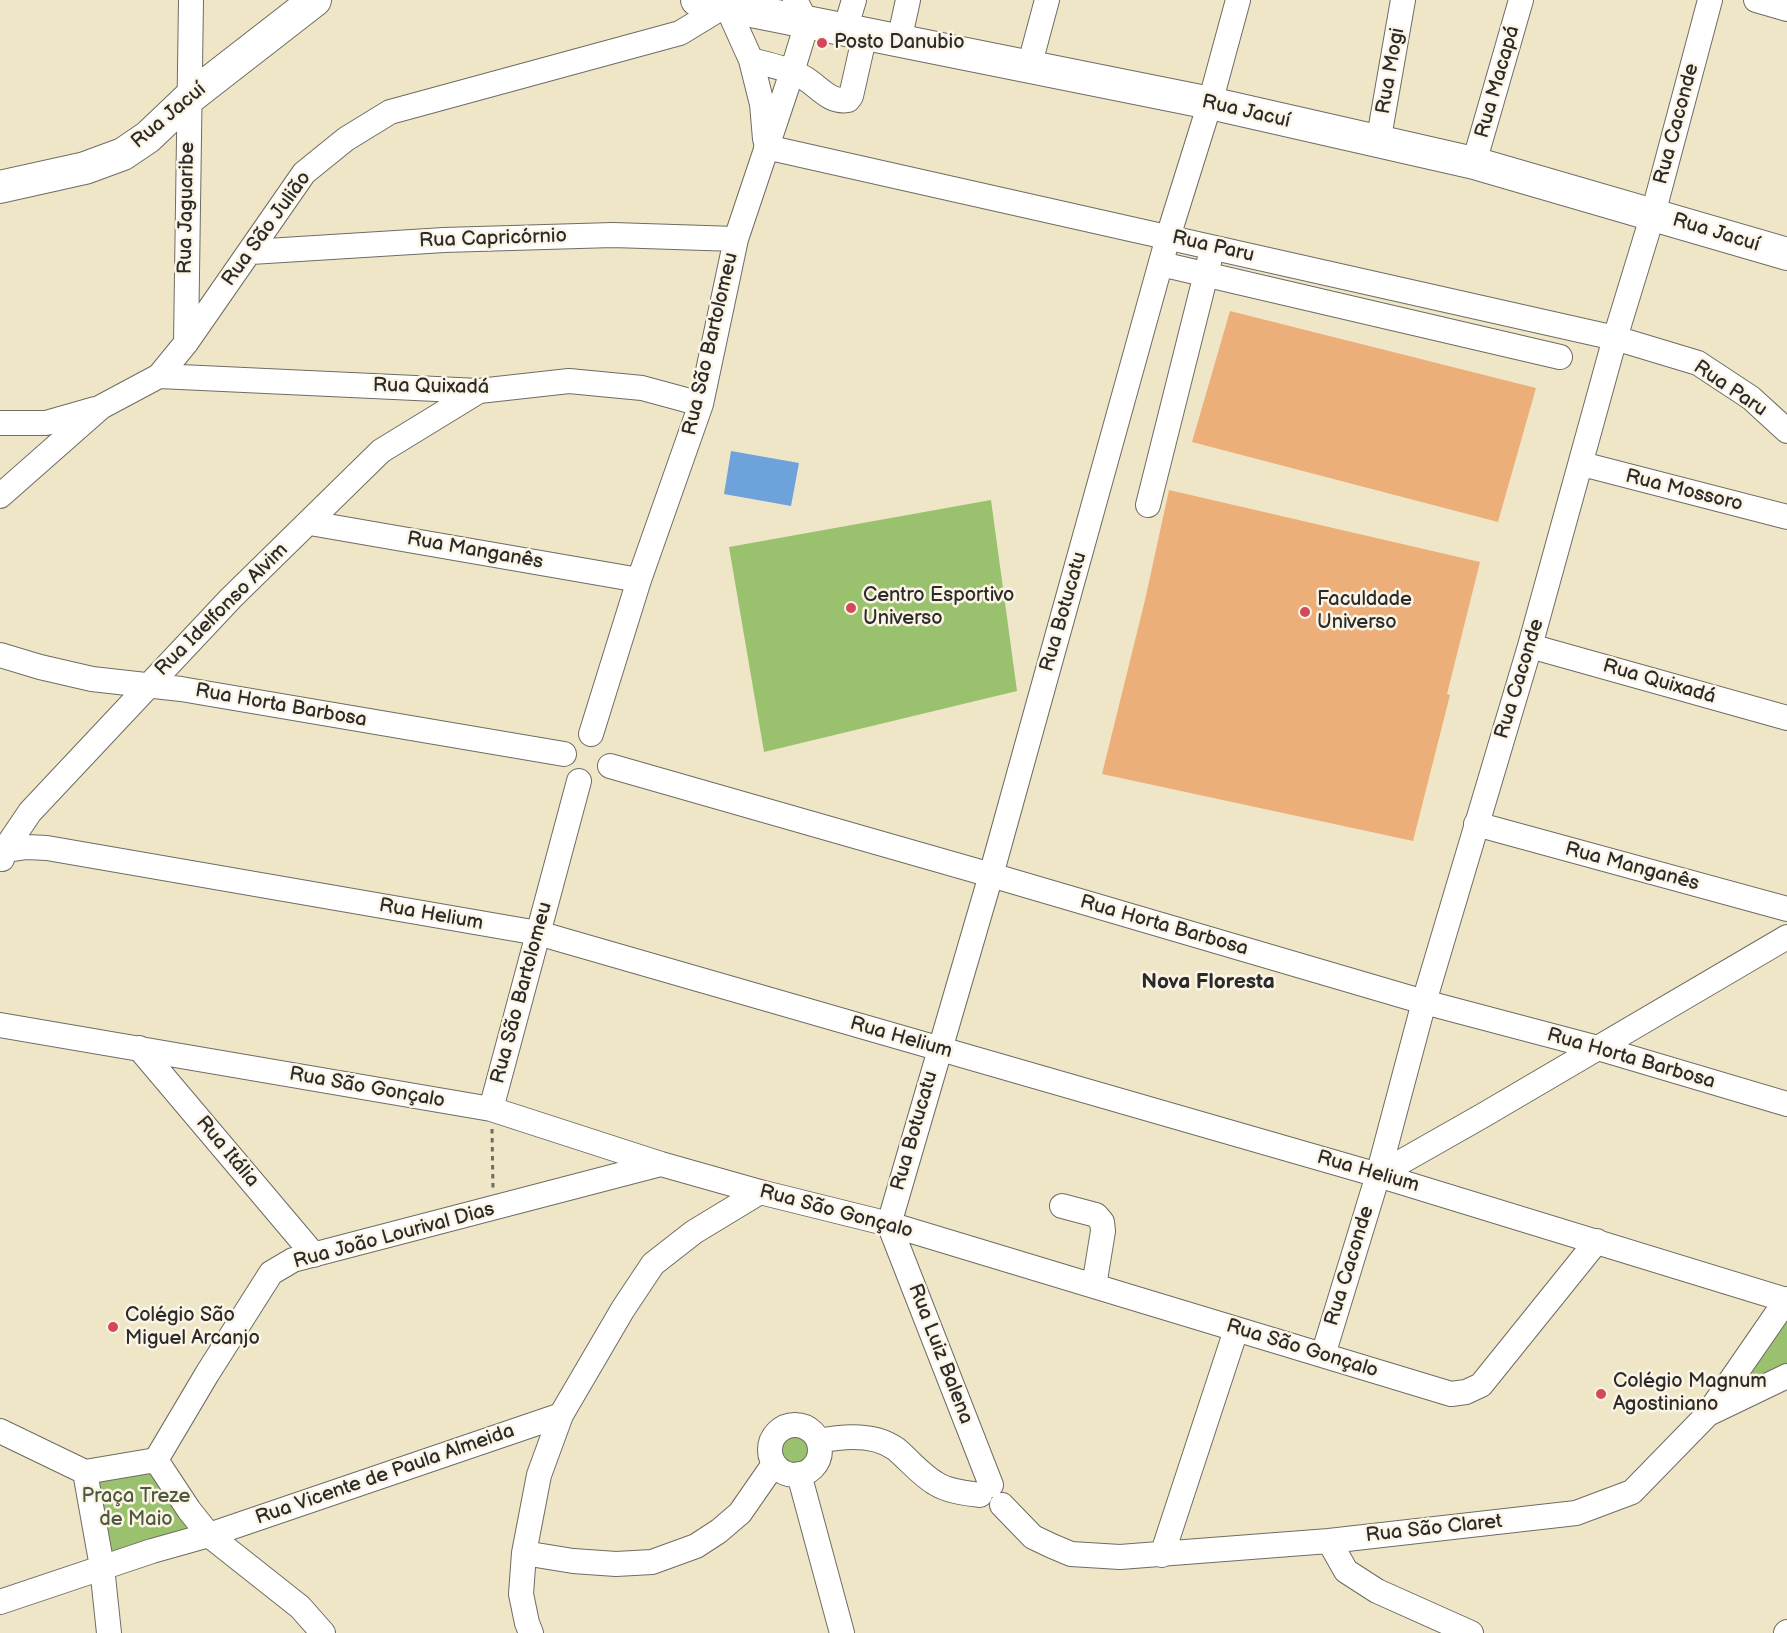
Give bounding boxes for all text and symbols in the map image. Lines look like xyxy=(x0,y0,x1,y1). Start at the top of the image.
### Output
street label: Rua Macapá xyxy=(1471,23,1525,141)
street label: Rua Mogi xyxy=(1372,26,1410,116)
place label: Posto Danubio xyxy=(834,31,965,55)
marker: Posto Danubio xyxy=(815,36,829,50)
street label: Rua Caconde xyxy=(1649,61,1705,187)
street label: Rua Jacuí xyxy=(127,78,211,154)
street label: Rua Jacuí xyxy=(1199,90,1293,134)
street label: Rua Jaguaribe xyxy=(174,142,200,274)
street label: Rua São Julião xyxy=(217,167,317,291)
street label: Rua Jacuí xyxy=(1669,208,1763,258)
street label: Rua Capricórnio xyxy=(419,224,567,254)
street label: Rua Paru xyxy=(1170,226,1256,268)
street label: Rua São Bartolomeu xyxy=(678,250,744,438)
street label: Rua Paru xyxy=(1689,356,1771,422)
street label: Rua Quixadá xyxy=(373,374,489,400)
street label: Rua Mossoro xyxy=(1623,465,1745,517)
street label: Rua Manganês xyxy=(405,527,545,575)
street label: Rua Idelfonso Alvim xyxy=(150,538,294,682)
street label: Rua Botucatu xyxy=(1035,549,1093,675)
place label: Centro Esportivo Universo xyxy=(863,584,1014,631)
place label: Faculdade Universo xyxy=(1317,588,1412,635)
marker: Centro Esportivo Universo xyxy=(844,601,858,615)
marker: Faculdade Universo xyxy=(1298,605,1312,619)
street label: Rua Caconde xyxy=(1490,616,1550,742)
street label: Rua Quixadá xyxy=(1600,654,1718,710)
street label: Rua Horta Barbosa xyxy=(193,679,369,733)
street label: Rua Manganês xyxy=(1562,838,1702,896)
street label: Rua Horta Barbosa xyxy=(1077,891,1251,961)
street label: Rua Helium xyxy=(377,894,485,936)
street label: Rua São Bartolomeu xyxy=(486,900,558,1086)
district label: Nova Floresta xyxy=(1141,970,1275,996)
street label: Rua Helium xyxy=(847,1012,955,1064)
street label: Rua Horta Barbosa xyxy=(1544,1024,1718,1094)
street label: Rua São Gonçalo xyxy=(287,1062,447,1114)
street label: Rua Botucatu xyxy=(886,1068,944,1194)
street label: Rua Itália xyxy=(190,1111,264,1193)
street label: Rua Helium xyxy=(1314,1146,1422,1198)
street label: Rua São Gonçalo xyxy=(757,1180,915,1244)
street label: Rua João Lourival Dias xyxy=(291,1198,497,1274)
street label: Rua Caconde xyxy=(1320,1203,1380,1329)
street label: Rua Luiz Balena xyxy=(902,1281,978,1427)
place label: Colégio São Miguel Arcanjo xyxy=(125,1304,260,1351)
street label: Rua São Gonçalo xyxy=(1223,1314,1381,1384)
marker: Colégio São Miguel Arcanjo xyxy=(106,1320,120,1334)
place label: Colégio Magnum Agostiniano xyxy=(1613,1370,1767,1417)
marker: Colégio Magnum Agostiniano xyxy=(1594,1387,1608,1401)
street label: Rua Vicente de Paula Almeida xyxy=(252,1419,518,1531)
park label: Praça Treze de Maio xyxy=(82,1485,190,1532)
street label: Rua São Claret xyxy=(1365,1510,1503,1548)

